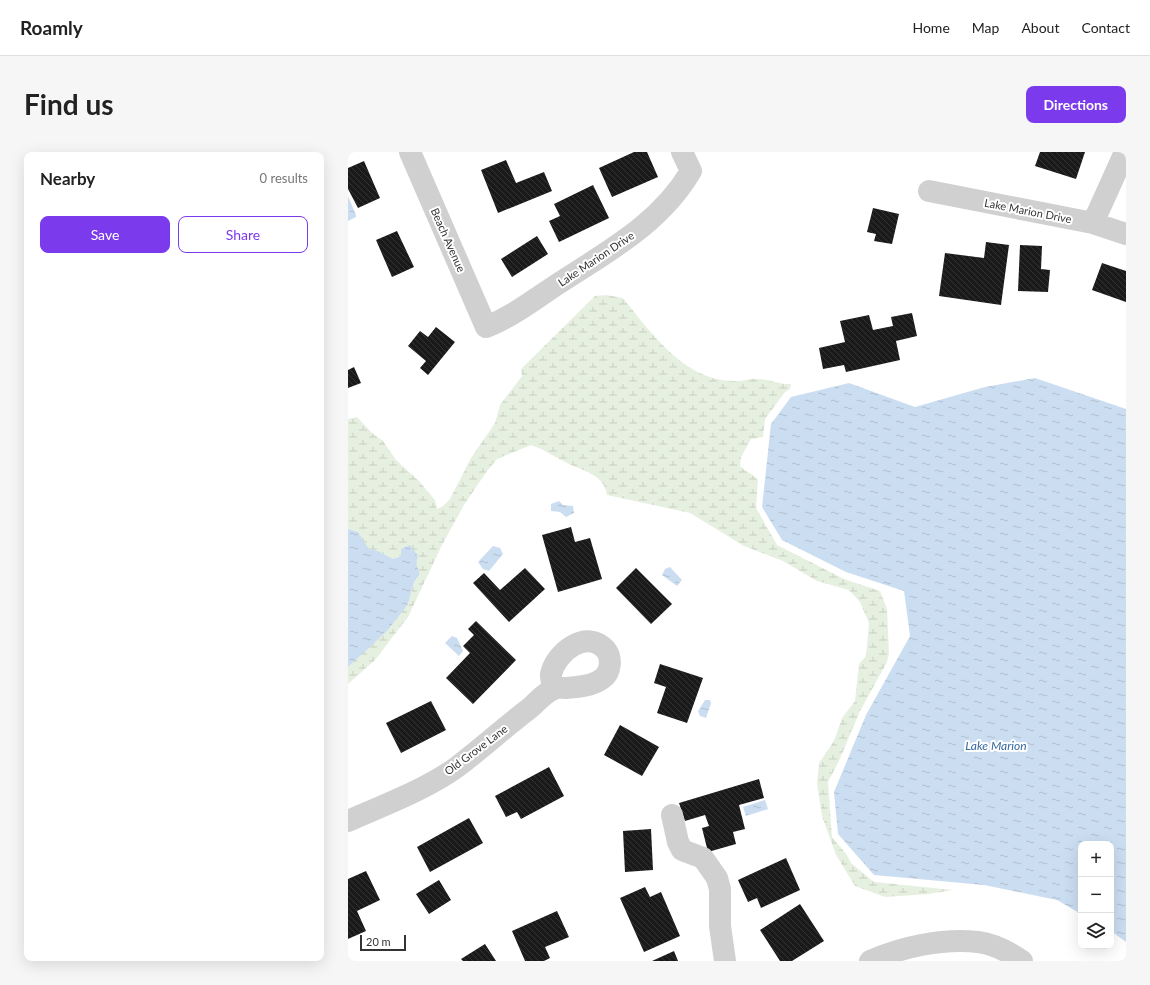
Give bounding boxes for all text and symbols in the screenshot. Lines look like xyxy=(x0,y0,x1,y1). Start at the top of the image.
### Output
text: Roamly xyxy=(20,16,83,39)
text: Home xyxy=(912,19,950,36)
text: Map xyxy=(972,19,999,36)
text: About xyxy=(1021,19,1059,36)
text: Contact xyxy=(1081,19,1130,36)
button: Directions xyxy=(1026,86,1126,123)
text: Find us xyxy=(24,87,114,121)
text: Nearby xyxy=(40,168,95,189)
text: 0 results xyxy=(260,170,308,186)
street label: Lake Marion Drive xyxy=(983,196,1073,225)
street label: Beach Avenue xyxy=(429,206,468,274)
button: Save xyxy=(40,216,170,253)
button: Share xyxy=(178,216,308,253)
street label: Lake Marion Drive xyxy=(555,228,636,289)
street label: Old Grove Lane xyxy=(442,722,510,777)
water label: Lake Marion xyxy=(965,738,1027,753)
map controls xyxy=(1078,841,1114,949)
button: + xyxy=(1078,841,1114,877)
button: − xyxy=(1078,877,1114,913)
button: layers xyxy=(1078,913,1114,949)
scale bar xyxy=(360,933,406,952)
text: 20 m xyxy=(366,935,391,948)

